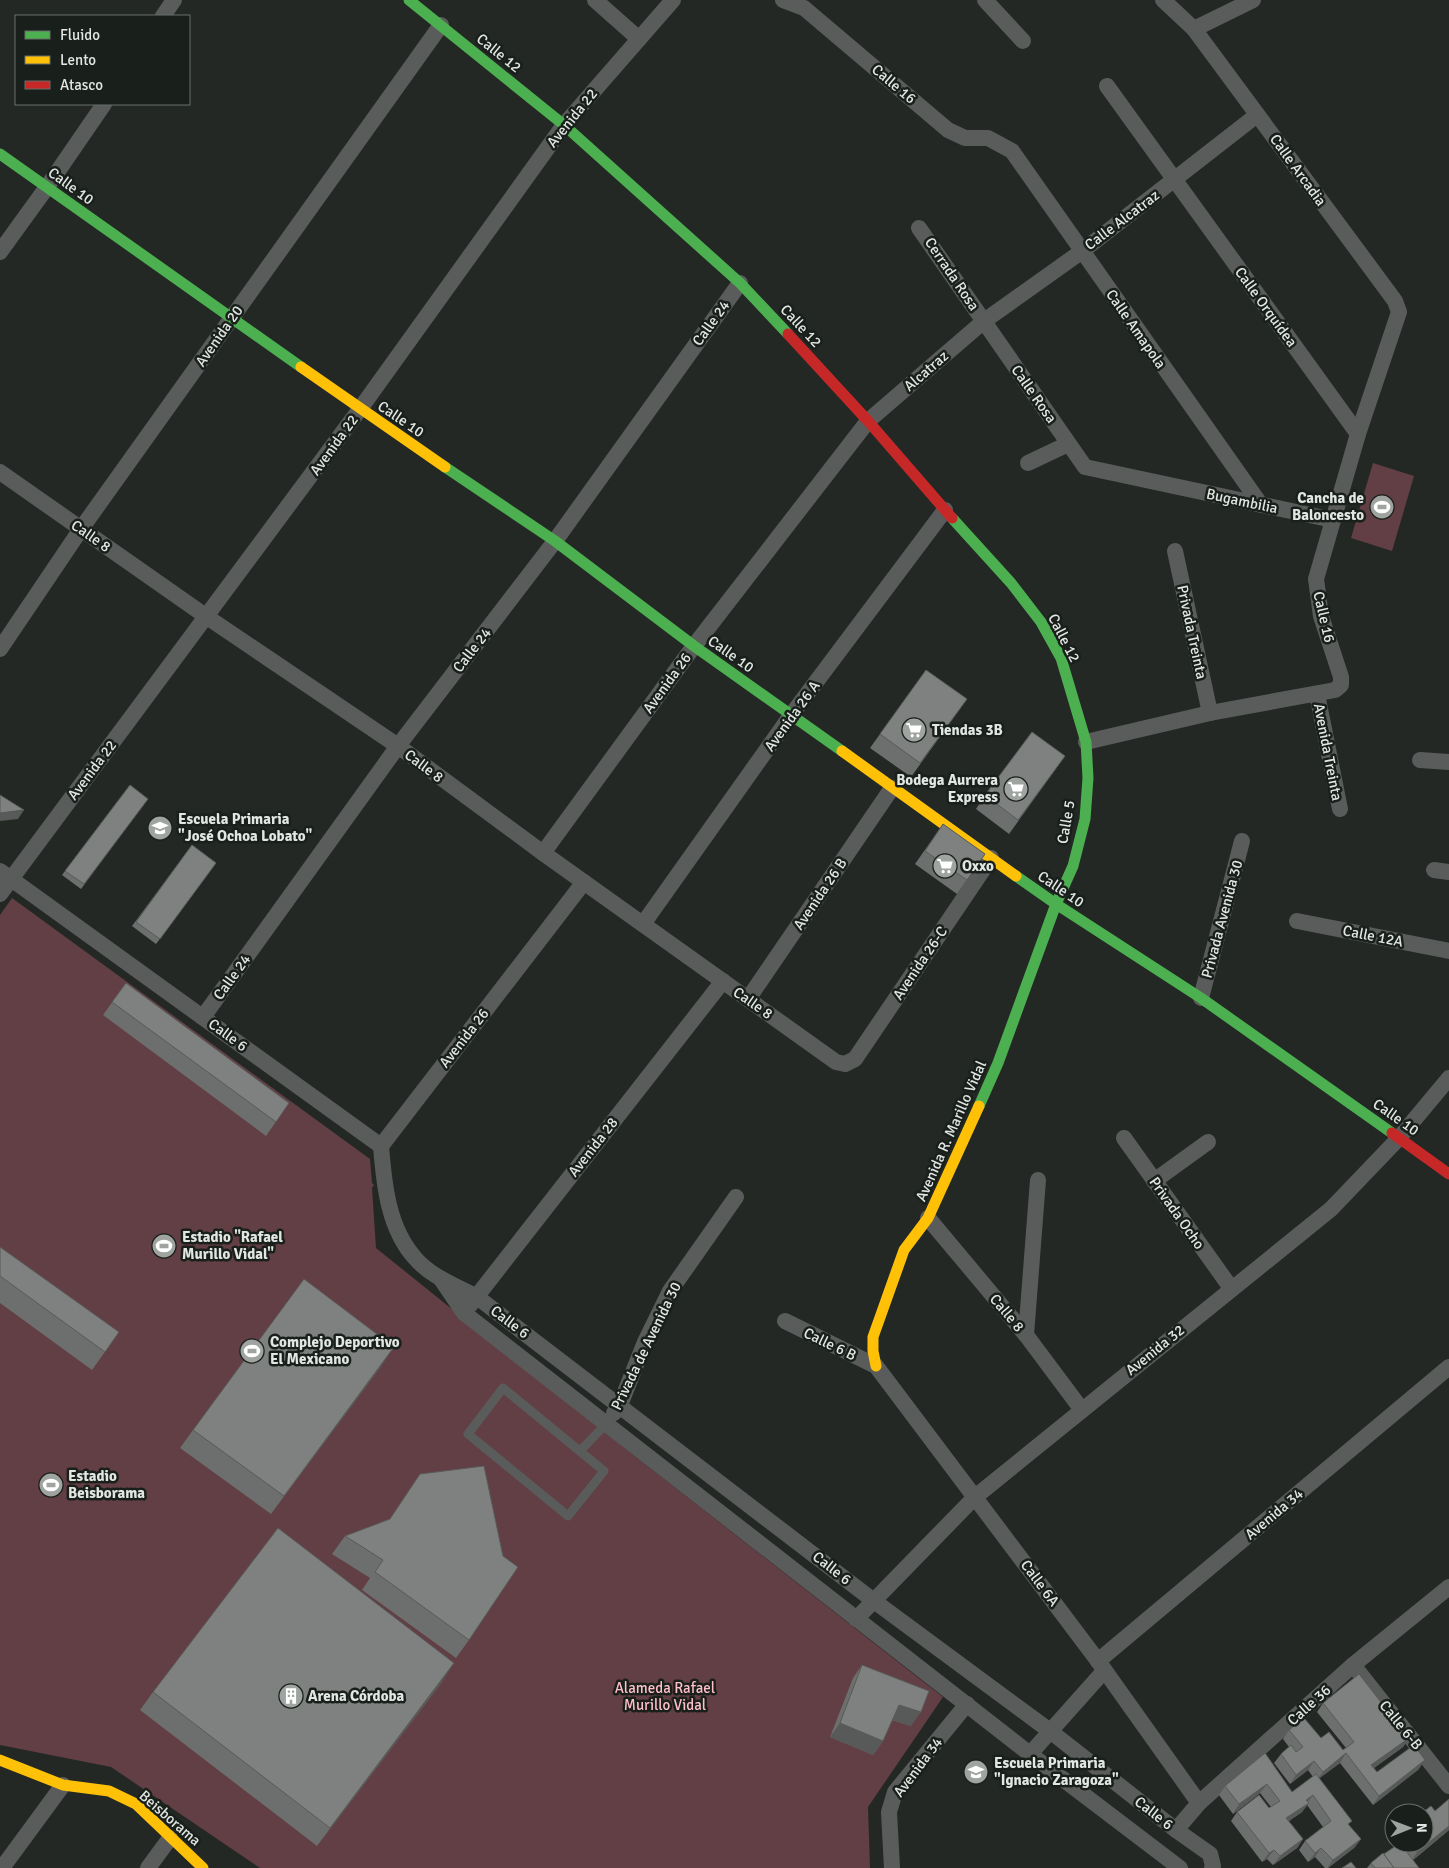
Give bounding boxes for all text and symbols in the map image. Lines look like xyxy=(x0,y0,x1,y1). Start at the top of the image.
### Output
legend xyxy=(15,15,190,105)
text: Fluido xyxy=(60,26,100,44)
street label: Calle 12 xyxy=(473,30,525,76)
text: Lento xyxy=(60,51,96,69)
street label: Calle 16 xyxy=(868,60,920,108)
text: Atasco xyxy=(60,76,103,94)
street label: Avenida 22 xyxy=(543,85,601,151)
street label: Calle Arcadia xyxy=(1266,131,1330,209)
street label: Calle 10 xyxy=(45,163,97,209)
street label: Calle Alcatraz xyxy=(1081,186,1163,254)
street label: Cerrada Rosa xyxy=(921,234,983,314)
street label: Calle Orquídea xyxy=(1231,264,1301,350)
street label: Calle Amapola xyxy=(1102,286,1170,372)
street label: Calle 24 xyxy=(688,297,734,349)
street label: Calle 12 xyxy=(777,301,825,351)
street label: Avenida 20 xyxy=(191,302,247,370)
street label: Alcatraz xyxy=(900,347,952,395)
street label: Calle Rosa xyxy=(1008,362,1060,426)
street label: Calle 10 xyxy=(374,397,428,441)
street label: Avenida 22 xyxy=(306,411,362,479)
street label: Bugambilia xyxy=(1205,485,1279,517)
place label: Cancha de Baloncesto xyxy=(1292,489,1364,524)
sports icon: Cancha de Baloncesto xyxy=(1369,494,1395,520)
street label: Calle 8 xyxy=(68,516,114,556)
street label: Privada Treinta xyxy=(1173,583,1211,681)
street label: Calle 16 xyxy=(1309,590,1339,644)
street label: Calle 12 xyxy=(1044,611,1084,665)
street label: Calle 24 xyxy=(449,624,495,676)
street label: Calle 10 xyxy=(705,632,757,676)
street label: Avenida 26 xyxy=(639,649,695,717)
street label: Avenida 26 A xyxy=(760,677,824,755)
street label: Avenida Treinta xyxy=(1310,702,1346,802)
supermarket icon: Tiendas 3B xyxy=(901,717,927,743)
place label: Tiendas 3B xyxy=(932,721,1003,739)
street label: Avenida 22 xyxy=(64,736,120,804)
street label: Calle 8 xyxy=(401,746,447,786)
place label: Bodega Aurrera Express xyxy=(896,771,998,806)
supermarket icon: Bodega Aurrera Express xyxy=(1003,776,1029,802)
street label: Calle 5 xyxy=(1053,799,1079,845)
place label: Escuela Primaria "José Ochoa Lobato" xyxy=(178,810,313,845)
school or university icon: Escuela Primaria "José Ochoa Lobato" xyxy=(147,815,173,841)
supermarket icon: Oxxo xyxy=(932,853,958,879)
street label: Avenida 26 B xyxy=(789,855,851,933)
place label: Oxxo xyxy=(962,857,994,875)
street label: Privada Avenida 30 xyxy=(1198,858,1246,980)
street label: Calle 10 xyxy=(1034,867,1088,911)
street label: Calle 12A xyxy=(1341,921,1405,951)
street label: Avenida 26-C xyxy=(889,923,951,1003)
street label: Calle 24 xyxy=(209,951,255,1003)
street label: Calle 8 xyxy=(730,983,776,1023)
street label: Avenida 26 xyxy=(435,1005,493,1071)
street label: Calle 6 xyxy=(205,1015,251,1055)
street label: Avenida R. Marillo Vidal xyxy=(912,1058,990,1204)
street label: Calle 10 xyxy=(1370,1095,1422,1139)
street label: Avenida 28 xyxy=(564,1114,622,1180)
street label: Privada Ocho xyxy=(1146,1173,1209,1253)
place label: Estadio "Rafael Murillo Vidal" xyxy=(182,1228,283,1263)
sports icon: Estadio "Rafael Murillo Vidal" xyxy=(151,1233,177,1259)
street label: Privada de Avenida 30 xyxy=(607,1279,685,1413)
street label: Calle 8 xyxy=(986,1290,1028,1336)
street label: Calle 6 xyxy=(487,1302,533,1342)
street label: Avenida 32 xyxy=(1122,1321,1188,1379)
street label: Calle 6 B xyxy=(801,1324,859,1364)
place label: Complejo Deportivo El Mexicano xyxy=(270,1333,400,1368)
sports icon: Complejo Deportivo El Mexicano xyxy=(239,1338,265,1364)
place label: Estadio Beisborama xyxy=(68,1467,145,1502)
sports icon: Estadio Beisborama xyxy=(38,1472,64,1498)
street label: Avenida 34 xyxy=(1241,1484,1307,1544)
street label: Calle 6 xyxy=(809,1547,855,1589)
street label: Calle 6A xyxy=(1017,1556,1063,1610)
park label: Alameda Rafael Murillo Vidal xyxy=(615,1679,715,1714)
street label: Calle 36 xyxy=(1284,1681,1334,1729)
building icon: Arena Córdoba xyxy=(278,1683,304,1709)
place label: Arena Córdoba xyxy=(308,1687,405,1705)
street label: Calle 6-B xyxy=(1376,1697,1426,1753)
street label: Avenida 34 xyxy=(890,1733,946,1801)
place label: Escuela Primaria "Ignacio Zaragoza" xyxy=(994,1754,1119,1789)
school or university icon: Escuela Primaria "Ignacio Zaragoza" xyxy=(963,1759,989,1785)
street label: Beisborama xyxy=(136,1786,204,1850)
street label: Calle 6 xyxy=(1131,1792,1177,1834)
north arrow xyxy=(1384,1803,1434,1853)
text: N xyxy=(1413,1823,1430,1833)

